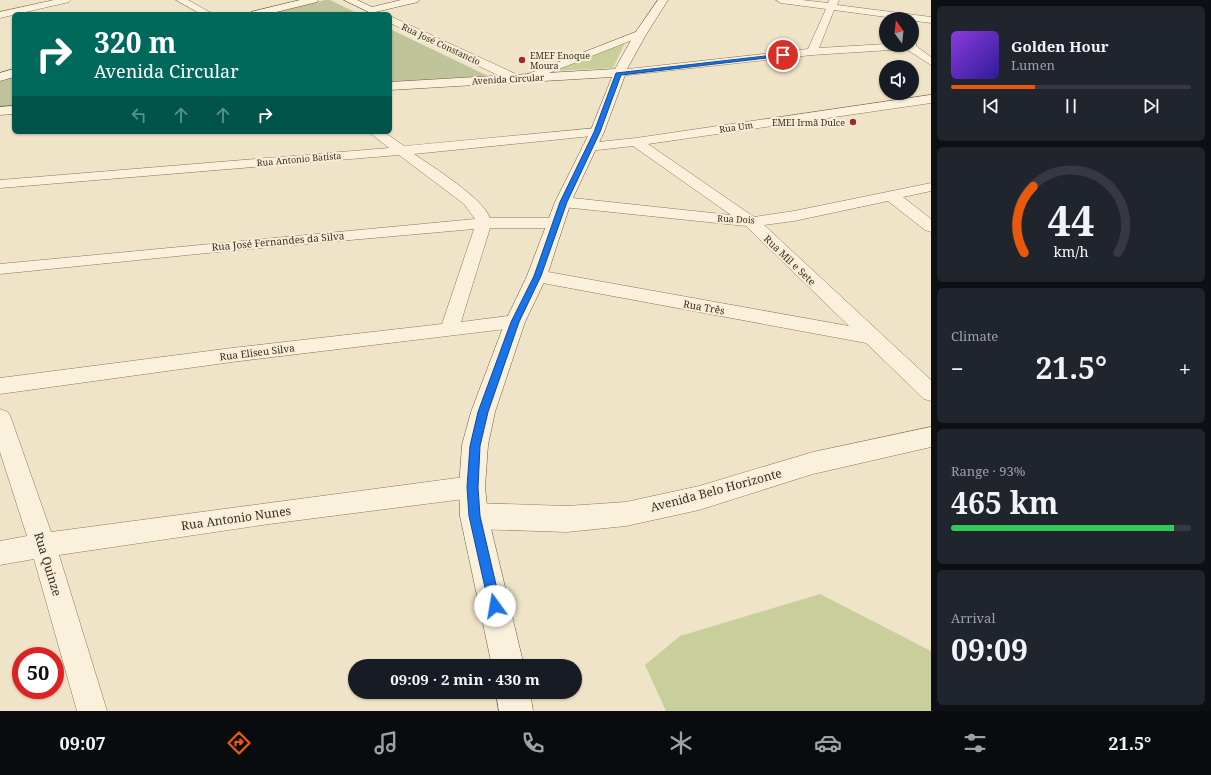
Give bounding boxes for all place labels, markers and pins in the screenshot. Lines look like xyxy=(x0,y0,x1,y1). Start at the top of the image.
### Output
pin xyxy=(766,38,800,72)
place label: EMEF Enoque Moura xyxy=(530,49,590,72)
marker: EMEF Enoque Moura xyxy=(517,55,527,65)
place label: EMEI Irmã Dulce xyxy=(772,116,845,129)
marker: EMEI Irmã Dulce xyxy=(848,117,858,127)

